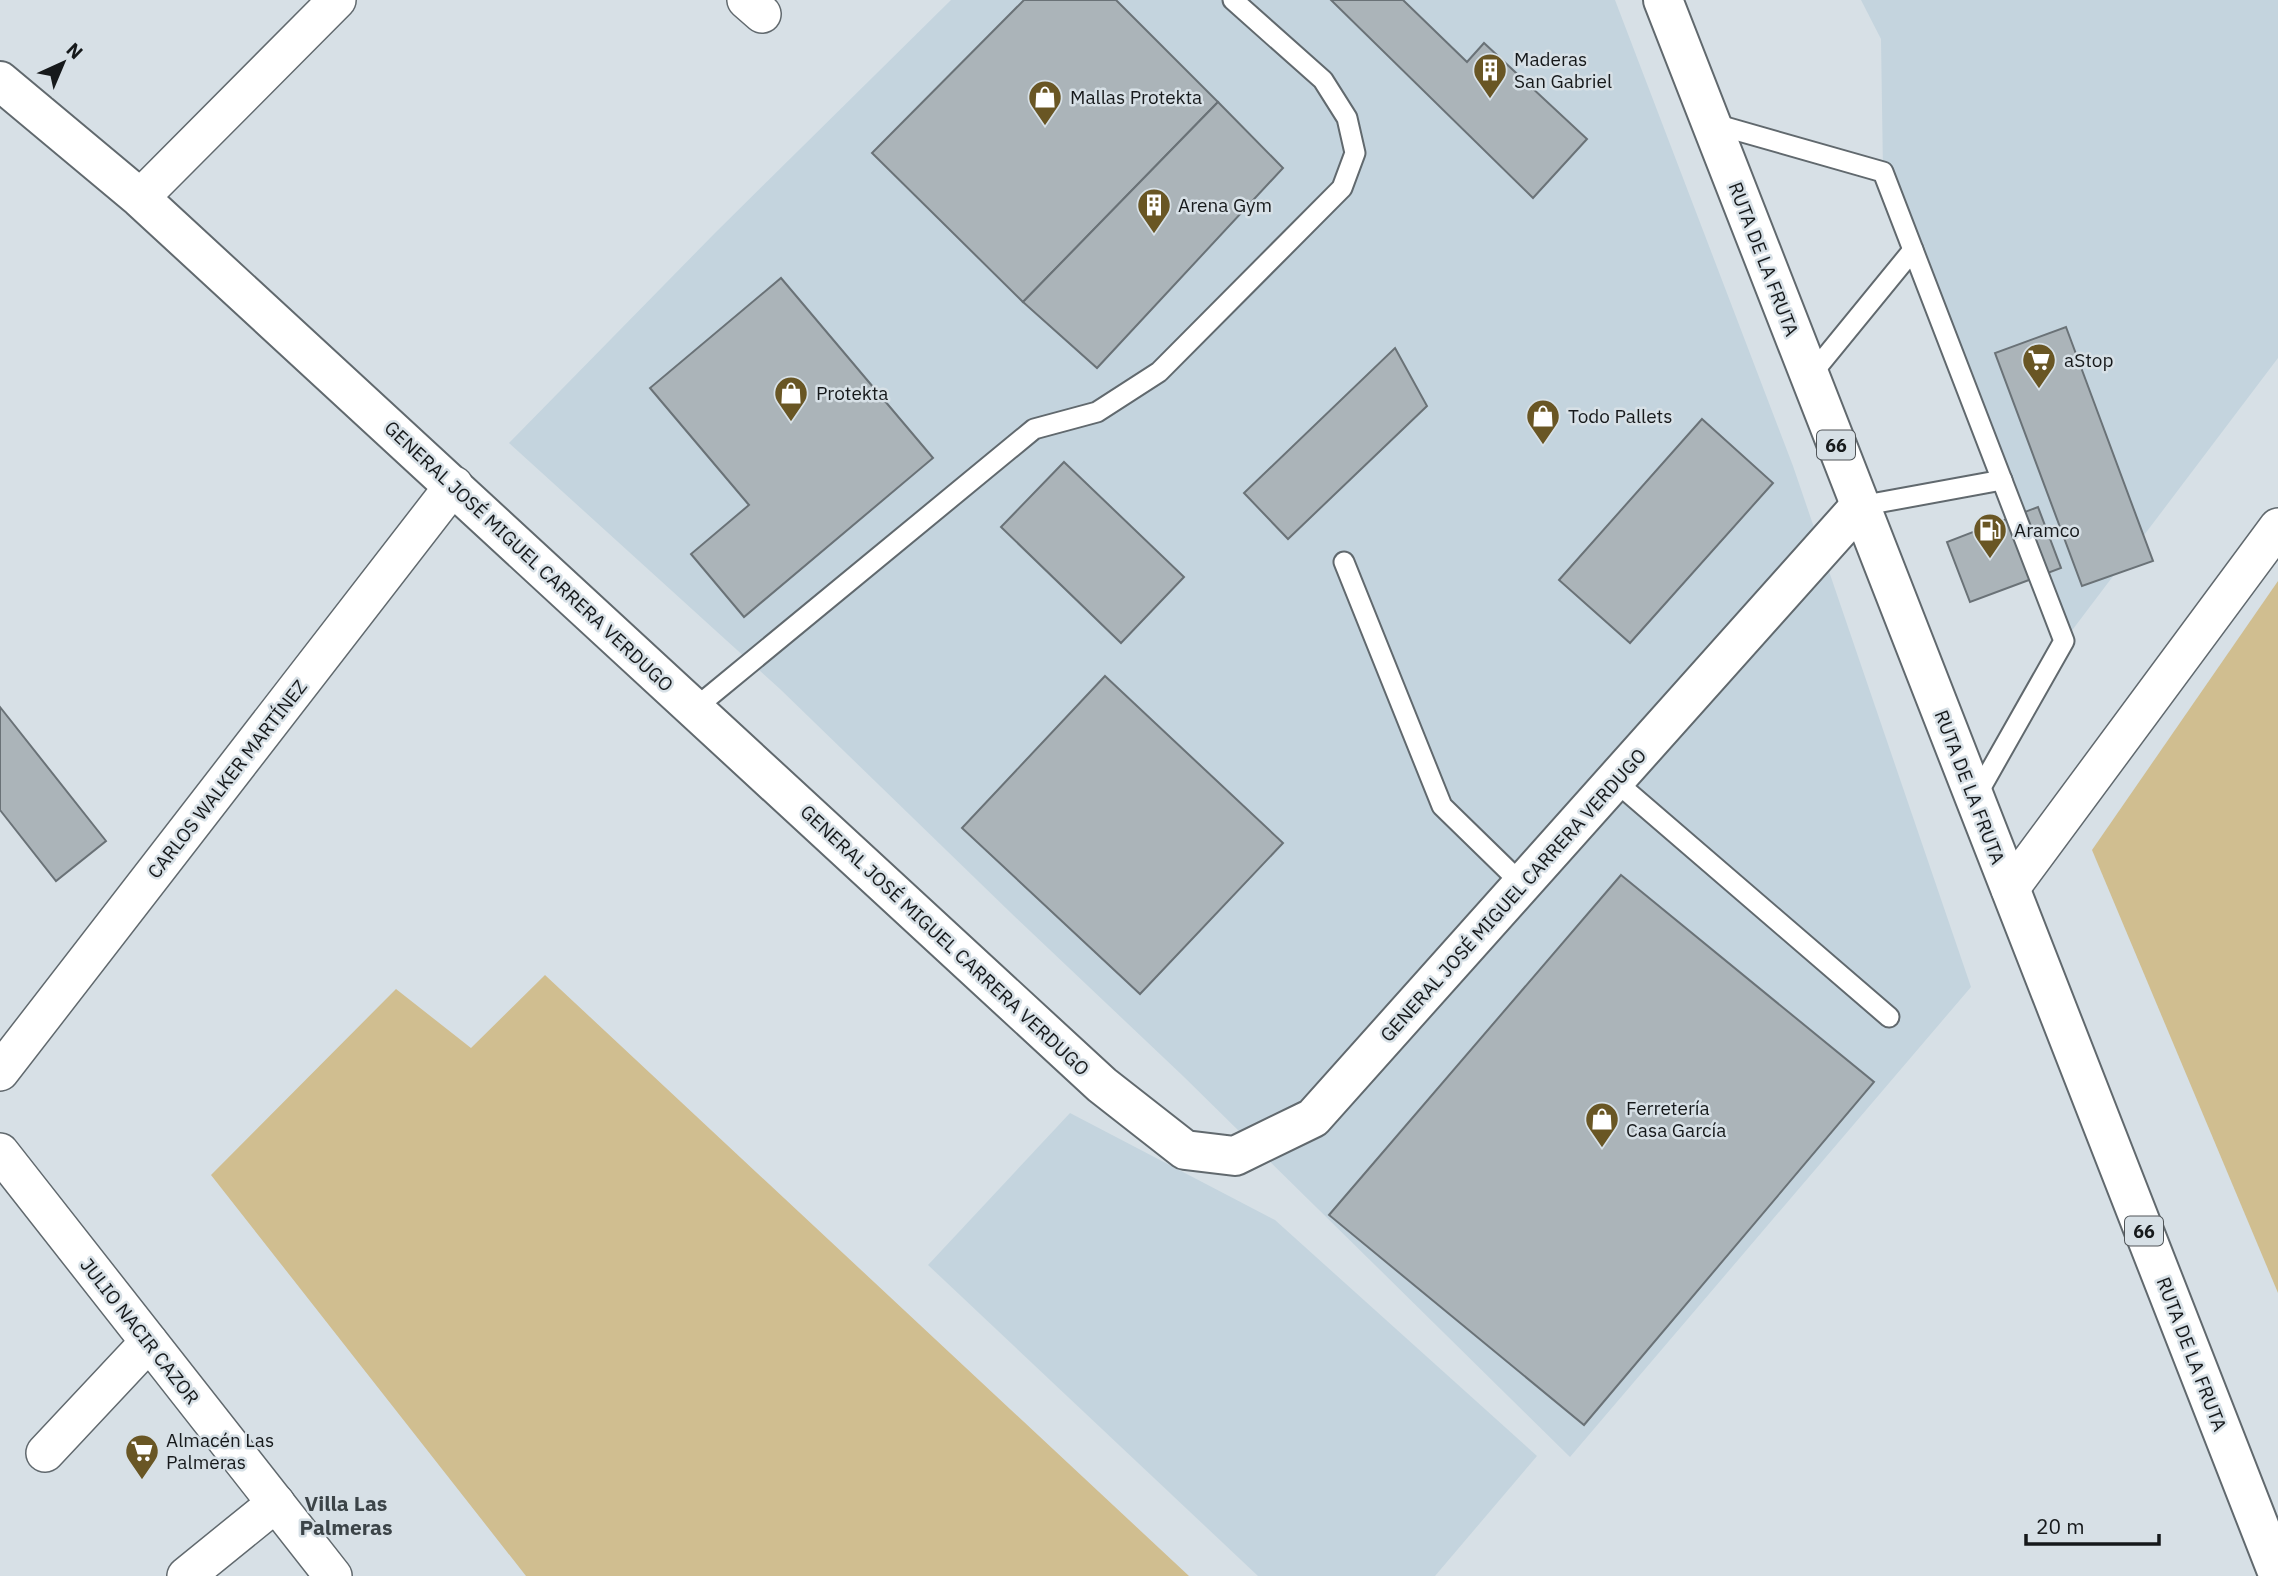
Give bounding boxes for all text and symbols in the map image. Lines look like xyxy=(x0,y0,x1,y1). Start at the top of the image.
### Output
north arrow xyxy=(28,28,98,98)
text: N xyxy=(62,37,88,64)
place label: Maderas San Gabriel xyxy=(1514,47,1612,93)
building icon: Maderas San Gabriel xyxy=(1471,51,1509,100)
shop icon: Mallas Protekta xyxy=(1026,78,1064,127)
place label: Mallas Protekta xyxy=(1070,85,1202,109)
street label: RUTA DE LA FRUTA xyxy=(1724,179,1804,339)
building icon: Arena Gym xyxy=(1135,186,1173,235)
place label: Arena Gym xyxy=(1178,193,1272,217)
supermarket icon: aStop xyxy=(2020,341,2058,390)
place label: aStop xyxy=(2064,348,2113,372)
shop icon: Protekta xyxy=(772,374,810,423)
place label: Protekta xyxy=(816,381,889,405)
shop icon: Todo Pallets xyxy=(1524,397,1562,446)
place label: Todo Pallets xyxy=(1568,404,1672,428)
street label: GENERAL JOSÉ MIGUEL CARRERA VERDUGO xyxy=(380,415,678,697)
road number: 66 xyxy=(1817,430,1855,460)
fuel station icon: Aramco xyxy=(1971,511,2009,560)
place label: Aramco xyxy=(2014,518,2080,542)
street label: CARLOS WALKER MARTÍNEZ xyxy=(142,675,312,883)
street label: RUTA DE LA FRUTA xyxy=(1930,707,2010,867)
street label: GENERAL JOSÉ MIGUEL CARRERA VERDUGO xyxy=(1375,743,1651,1047)
street label: GENERAL JOSÉ MIGUEL CARRERA VERDUGO xyxy=(796,799,1094,1081)
place label: Ferretería Casa García xyxy=(1626,1096,1727,1142)
shop icon: Ferretería Casa García xyxy=(1583,1100,1621,1149)
road number: 66 xyxy=(2125,1216,2163,1246)
street label: JULIO NACIR CAZOR xyxy=(75,1253,205,1409)
street label: RUTA DE LA FRUTA xyxy=(2152,1274,2232,1434)
place label: Almacén Las Palmeras xyxy=(166,1428,274,1474)
supermarket icon: Almacén Las Palmeras xyxy=(123,1432,161,1481)
district label: Villa Las Palmeras xyxy=(299,1489,393,1541)
scale bar xyxy=(2026,1502,2159,1546)
text: 20 m xyxy=(2036,1512,2085,1540)

